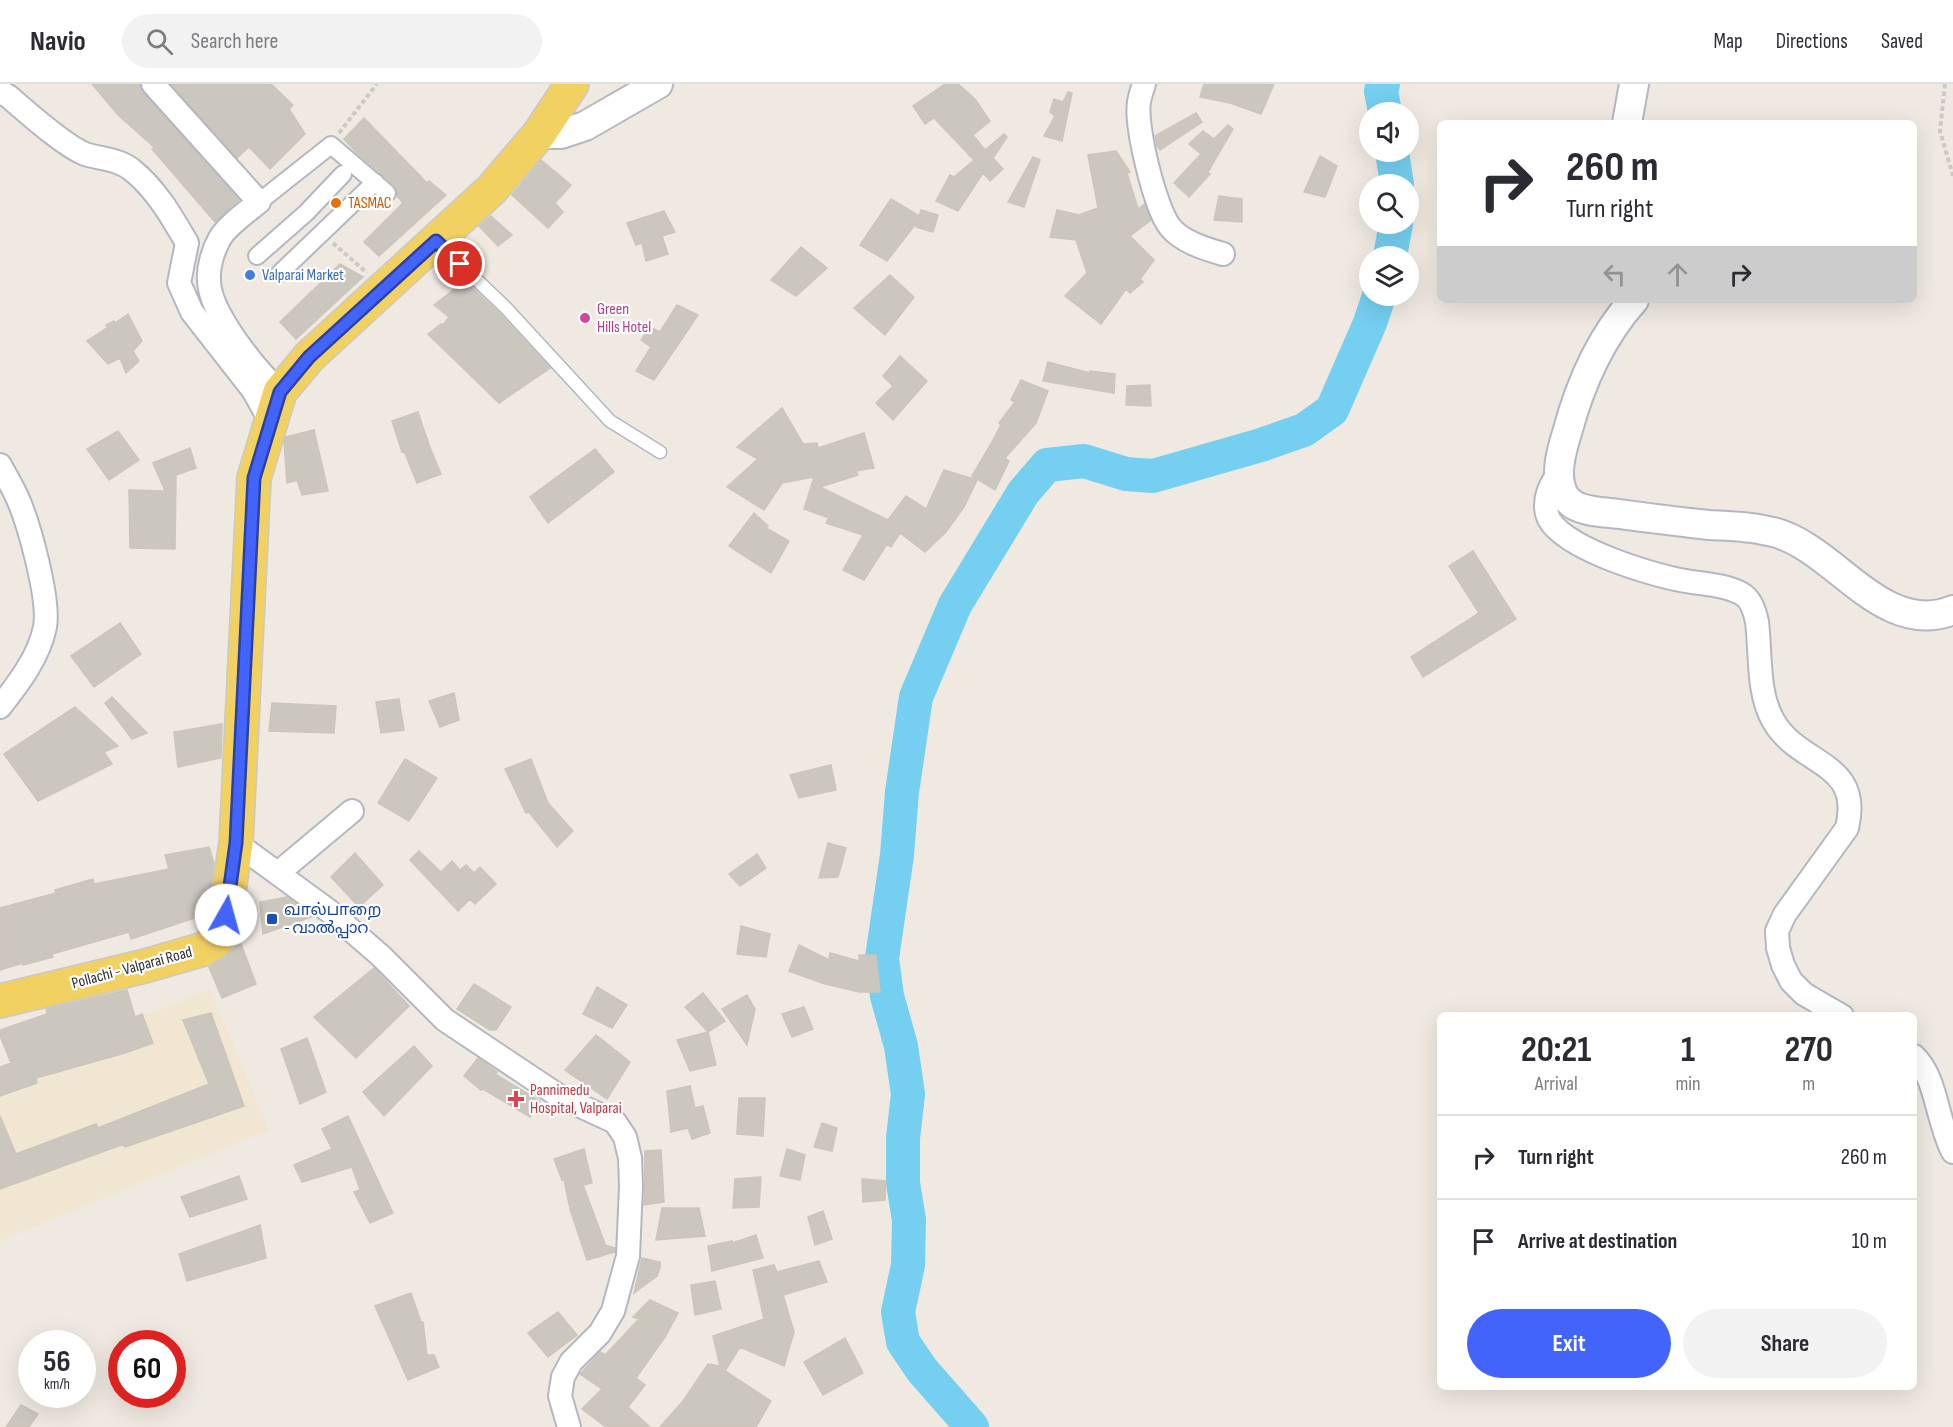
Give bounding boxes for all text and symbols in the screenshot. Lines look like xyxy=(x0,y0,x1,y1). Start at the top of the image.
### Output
search box xyxy=(122,14,542,68)
text: Navio xyxy=(30,25,86,58)
icon: search xyxy=(143,25,176,58)
text: Search here xyxy=(191,28,278,55)
text: Map xyxy=(1713,29,1743,54)
text: Directions xyxy=(1776,29,1848,54)
text: Saved xyxy=(1881,29,1923,54)
map controls xyxy=(1359,102,1419,306)
button: sound xyxy=(1359,102,1419,162)
text: 260 m xyxy=(1566,142,1659,193)
icon: right xyxy=(1467,144,1545,222)
button: search xyxy=(1359,174,1419,234)
text: Turn right xyxy=(1566,193,1653,225)
place label: TASMAC xyxy=(348,194,392,213)
marker: TASMAC xyxy=(329,196,343,210)
pin xyxy=(434,238,485,289)
button: layers xyxy=(1359,246,1419,306)
icon: arrive xyxy=(443,247,476,280)
icon: left xyxy=(1598,258,1631,291)
icon: ahead xyxy=(1661,258,1694,291)
icon: right xyxy=(1724,258,1757,291)
place label: Valparai Market xyxy=(262,266,344,285)
marker: Valparai Market xyxy=(243,268,257,282)
place label: Green Hills Hotel xyxy=(597,300,651,337)
marker: Green Hills Hotel xyxy=(578,311,592,325)
position arrow xyxy=(194,883,258,947)
place label: வால்பாறை - വാൽപ്പാറ xyxy=(284,901,381,939)
marker: வால்பாறை - വാൽപ്പാറ xyxy=(265,912,279,926)
street label: Pollachi - Valparai Road xyxy=(70,943,194,993)
text: 20:21 xyxy=(1521,1029,1591,1072)
text: 1 xyxy=(1681,1029,1695,1072)
text: 270 xyxy=(1785,1029,1833,1072)
text: Arrival xyxy=(1535,1072,1578,1096)
text: min xyxy=(1675,1072,1701,1096)
text: m xyxy=(1802,1072,1815,1096)
place label: Pannimedu Hospital, Valparai xyxy=(530,1081,622,1118)
marker: Pannimedu Hospital, Valparai xyxy=(507,1090,525,1108)
icon: right xyxy=(1467,1141,1500,1174)
text: Turn right xyxy=(1518,1144,1594,1171)
text: 260 m xyxy=(1841,1144,1887,1171)
icon: arrive xyxy=(1467,1225,1500,1258)
text: Arrive at destination xyxy=(1518,1228,1677,1255)
text: 10 m xyxy=(1852,1228,1887,1255)
button: Exit xyxy=(1467,1309,1671,1378)
button: Share xyxy=(1683,1309,1887,1378)
speed limit sign: 60 xyxy=(108,1330,186,1408)
text: 56 xyxy=(43,1344,71,1380)
text: km/h xyxy=(44,1375,70,1394)

